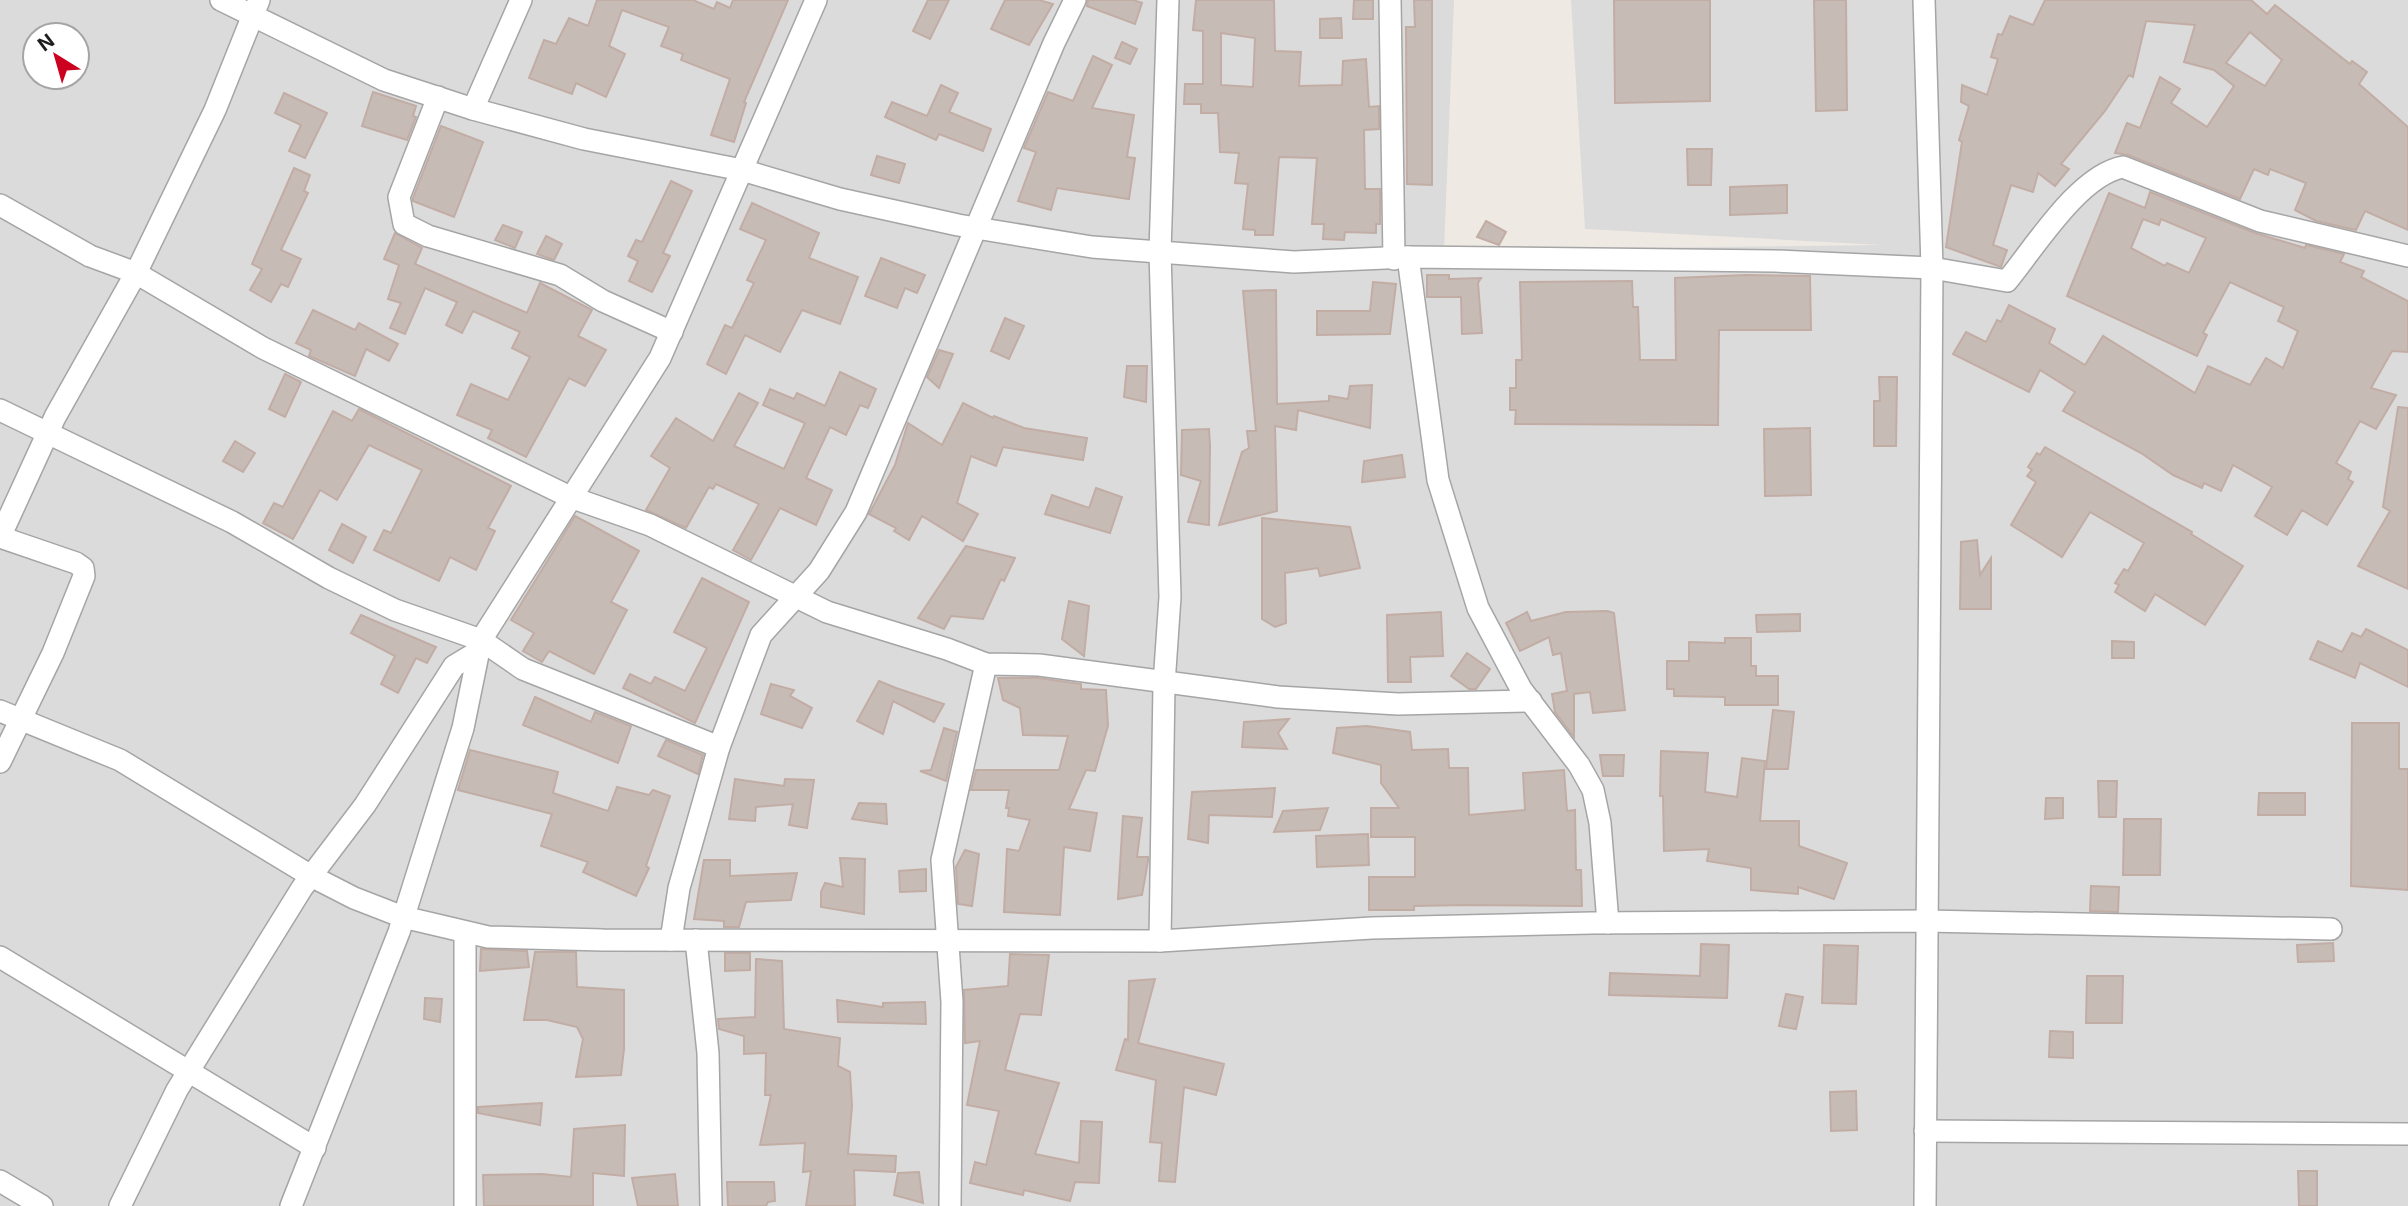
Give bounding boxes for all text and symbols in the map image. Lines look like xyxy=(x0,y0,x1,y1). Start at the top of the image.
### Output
north arrow xyxy=(21,21,91,91)
text: N xyxy=(33,29,59,56)

